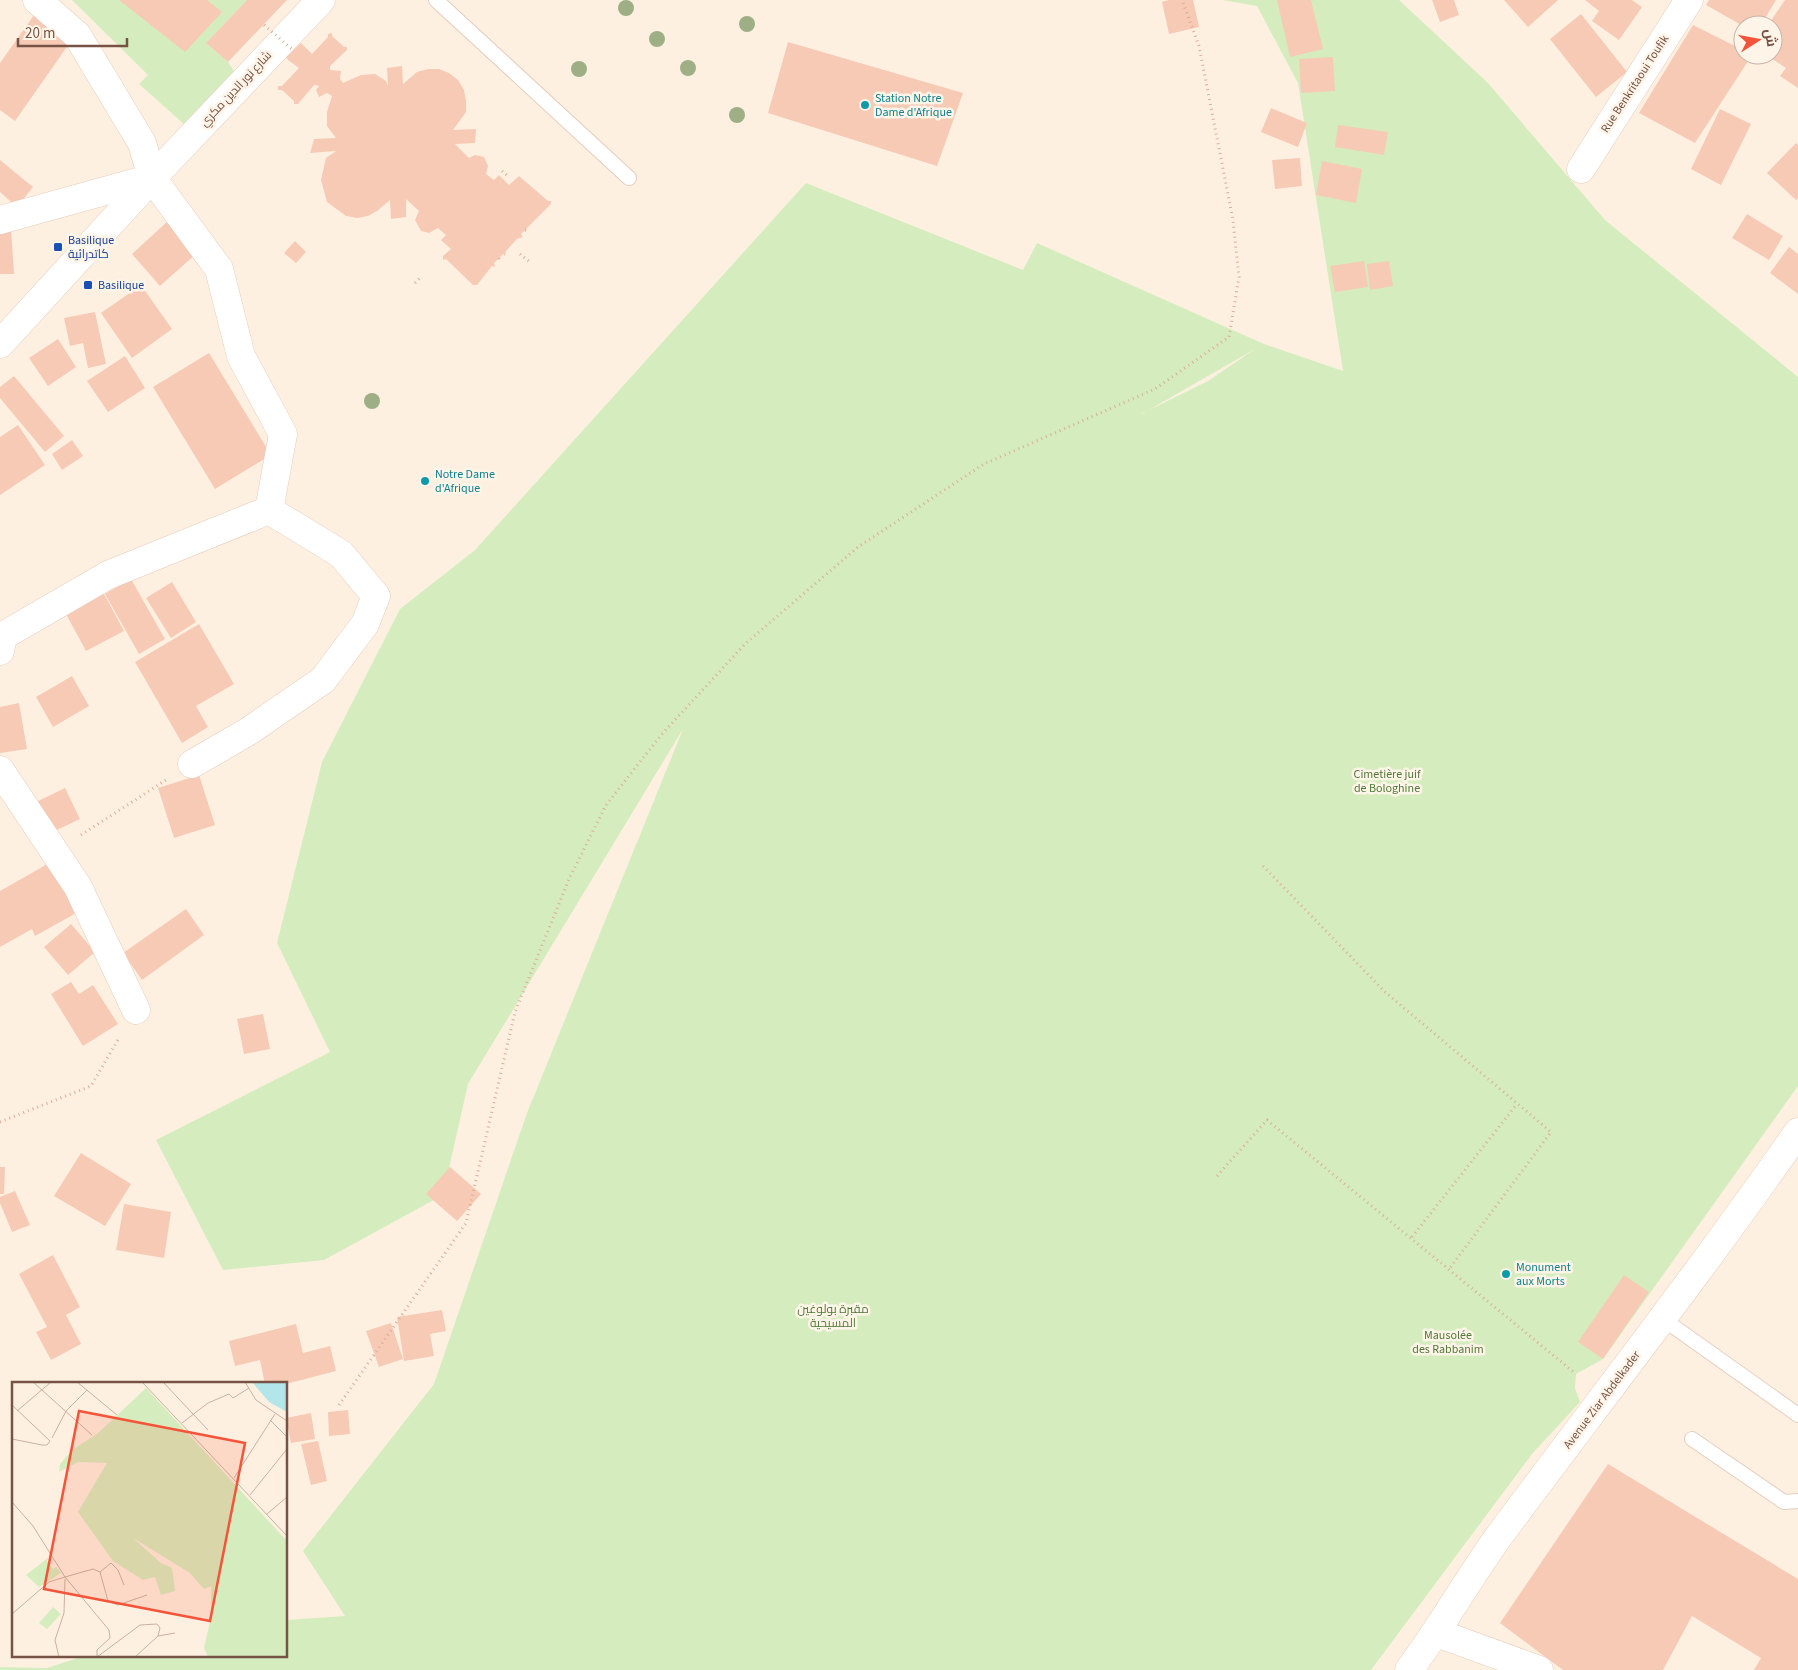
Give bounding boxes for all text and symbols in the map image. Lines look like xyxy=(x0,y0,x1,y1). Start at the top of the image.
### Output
scale bar xyxy=(18,15,126,47)
north arrow xyxy=(1733,15,1783,65)
text: 20 m xyxy=(25,23,55,44)
text: ش xyxy=(1758,27,1781,48)
street label: Rue Benkritaoui Toufik xyxy=(1597,32,1673,136)
street label: شارع نور الدين مكري xyxy=(196,47,276,131)
place label: Station Notre Dame d'Afrique xyxy=(875,90,952,121)
marker: Station Notre Dame d'Afrique xyxy=(859,99,871,111)
place label: Basilique كاتدرائية xyxy=(68,232,114,263)
marker: Basilique كاتدرائية xyxy=(52,241,64,253)
place label: Basilique xyxy=(98,277,144,294)
marker: Basilique xyxy=(82,279,94,291)
place label: Notre Dame d'Afrique xyxy=(435,466,495,497)
marker: Notre Dame d'Afrique xyxy=(419,475,431,487)
park label: Cimetière juif de Bologhine xyxy=(1354,766,1421,797)
place label: Monument aux Morts xyxy=(1516,1259,1571,1290)
marker: Monument aux Morts xyxy=(1500,1268,1512,1280)
park label: مقبرة بولوغين المسيحية xyxy=(797,1301,869,1332)
park label: Mausolée des Rabbanim xyxy=(1412,1327,1484,1358)
street label: Avenue Ziar Abdelkader xyxy=(1559,1347,1645,1453)
inset map xyxy=(12,1382,288,1658)

